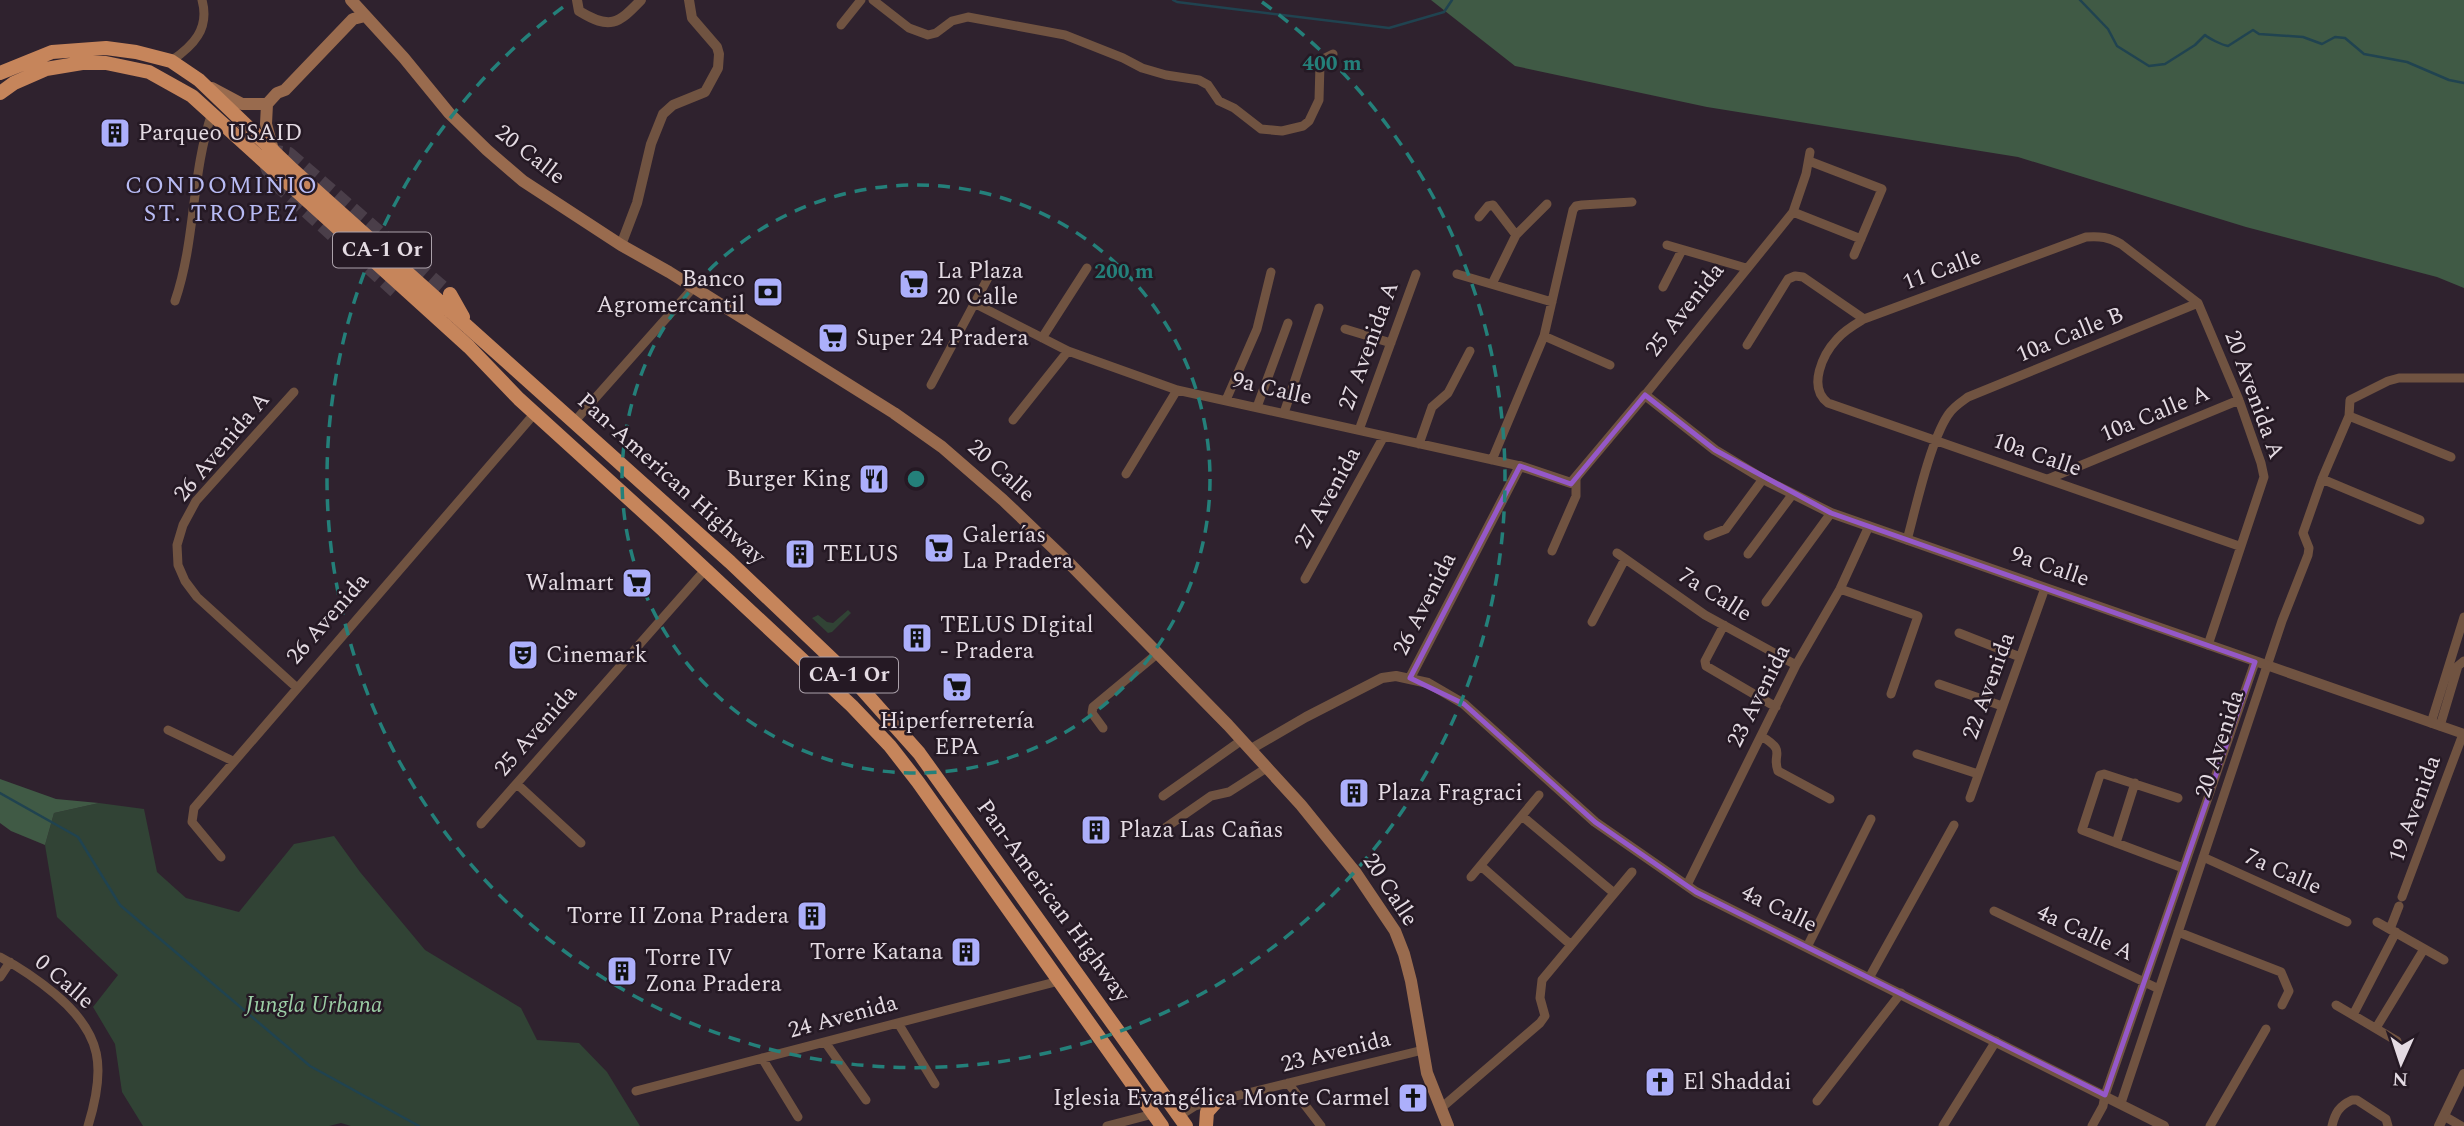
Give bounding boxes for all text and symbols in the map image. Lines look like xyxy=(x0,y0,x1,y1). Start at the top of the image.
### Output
text: 400 m xyxy=(1302,48,1362,80)
building icon: Parqueo USAID xyxy=(98,116,132,150)
place label: Parqueo USAID xyxy=(138,116,302,151)
street label: 20 Calle xyxy=(487,116,573,194)
district label: CONDOMINIO ST. TROPEZ xyxy=(125,168,319,232)
road number: CA-1 Or xyxy=(333,232,431,268)
street label: 11 Calle xyxy=(1898,240,1986,300)
place label: La Plaza 20 Calle xyxy=(937,254,1023,315)
street label: 25 Avenida xyxy=(1637,255,1733,365)
text: 200 m xyxy=(1094,256,1154,288)
place label: Banco Agromercantil xyxy=(597,262,745,323)
supermarket icon: La Plaza 20 Calle xyxy=(897,267,931,301)
bank icon: Banco Agromercantil xyxy=(751,275,785,309)
street label: 27 Avenida A xyxy=(1329,277,1409,415)
street label: 10a Calle B xyxy=(2011,298,2129,372)
supermarket icon: Super 24 Pradera xyxy=(816,321,850,355)
place label: Super 24 Pradera xyxy=(856,321,1029,356)
street label: 20 Avenida A xyxy=(2214,326,2294,464)
street label: 9a Calle xyxy=(1229,363,1315,415)
street label: 10a Calle A xyxy=(2095,376,2215,452)
street label: 26 Avenida A xyxy=(165,384,279,510)
street label: Pan-American Highway xyxy=(569,385,774,574)
street label: 10a Calle xyxy=(1988,423,2086,487)
street label: 20 Calle xyxy=(959,431,1043,511)
street label: 27 Avenida xyxy=(1286,441,1370,555)
place label: Burger King xyxy=(726,462,851,497)
restaurant icon: Burger King xyxy=(857,462,891,496)
centre of rings xyxy=(904,467,928,491)
place label: Galerías La Pradera xyxy=(962,518,1073,579)
supermarket icon: Galerías La Pradera xyxy=(922,531,956,565)
building icon: TELUS xyxy=(783,537,817,571)
place label: TELUS xyxy=(823,537,898,572)
street label: 9a Calle xyxy=(2006,537,2094,597)
street label: 26 Avenida xyxy=(1384,546,1466,662)
street label: 7a Calle xyxy=(1671,559,1759,631)
street label: 26 Avenida xyxy=(278,565,378,673)
place label: Walmart xyxy=(526,566,614,601)
supermarket icon: Walmart xyxy=(620,566,654,600)
place label: TELUS DIgital - Pradera xyxy=(940,608,1094,669)
building icon: TELUS DIgital - Pradera xyxy=(900,621,934,655)
street label: 22 Avenida xyxy=(1953,627,2025,745)
theatre icon: Cinemark xyxy=(506,638,540,672)
place label: Cinemark xyxy=(546,638,647,673)
street label: 23 Avenida xyxy=(1718,638,1800,754)
road number: CA-1 Or xyxy=(800,658,898,692)
supermarket icon: Hiperferretería EPA xyxy=(940,670,974,704)
street label: 25 Avenida xyxy=(486,677,586,785)
street label: 20 Avenida xyxy=(2186,685,2254,803)
place label: Hiperferretería EPA xyxy=(880,704,1034,765)
street label: 19 Avenida xyxy=(2379,750,2451,868)
building icon: Plaza Fragraci xyxy=(1337,776,1371,810)
place label: Plaza Fragraci xyxy=(1377,776,1523,811)
street label: Pan-American Highway xyxy=(967,792,1139,1011)
building icon: Plaza Las Cañas xyxy=(1079,813,1113,847)
place label: Plaza Las Cañas xyxy=(1119,813,1283,848)
street label: 7a Calle xyxy=(2239,840,2327,904)
street label: 20 Calle xyxy=(1353,846,1427,934)
street label: 4a Calle xyxy=(1735,876,1823,942)
street label: 4a Calle A xyxy=(2030,895,2140,971)
place label: Torre II Zona Pradera xyxy=(567,899,789,934)
building icon: Torre II Zona Pradera xyxy=(795,899,829,933)
place label: Torre Katana xyxy=(810,935,943,970)
building icon: Torre Katana xyxy=(949,935,983,969)
place label: Torre IV Zona Pradera xyxy=(645,941,782,1002)
street label: 0 Calle xyxy=(26,946,102,1018)
building icon: Torre IV Zona Pradera xyxy=(605,954,639,988)
street label: 24 Avenida xyxy=(784,986,902,1048)
park label: Jungla Urbana xyxy=(244,988,383,1023)
street label: 23 Avenida xyxy=(1278,1021,1394,1083)
north arrow xyxy=(2366,1028,2436,1098)
text: N xyxy=(2392,1064,2409,1093)
church icon: El Shaddai xyxy=(1643,1065,1677,1099)
place label: El Shaddai xyxy=(1683,1065,1791,1100)
place label: Iglesia Evangélica Monte Carmel xyxy=(1053,1081,1390,1116)
church icon: Iglesia Evangélica Monte Carmel xyxy=(1396,1081,1430,1115)

